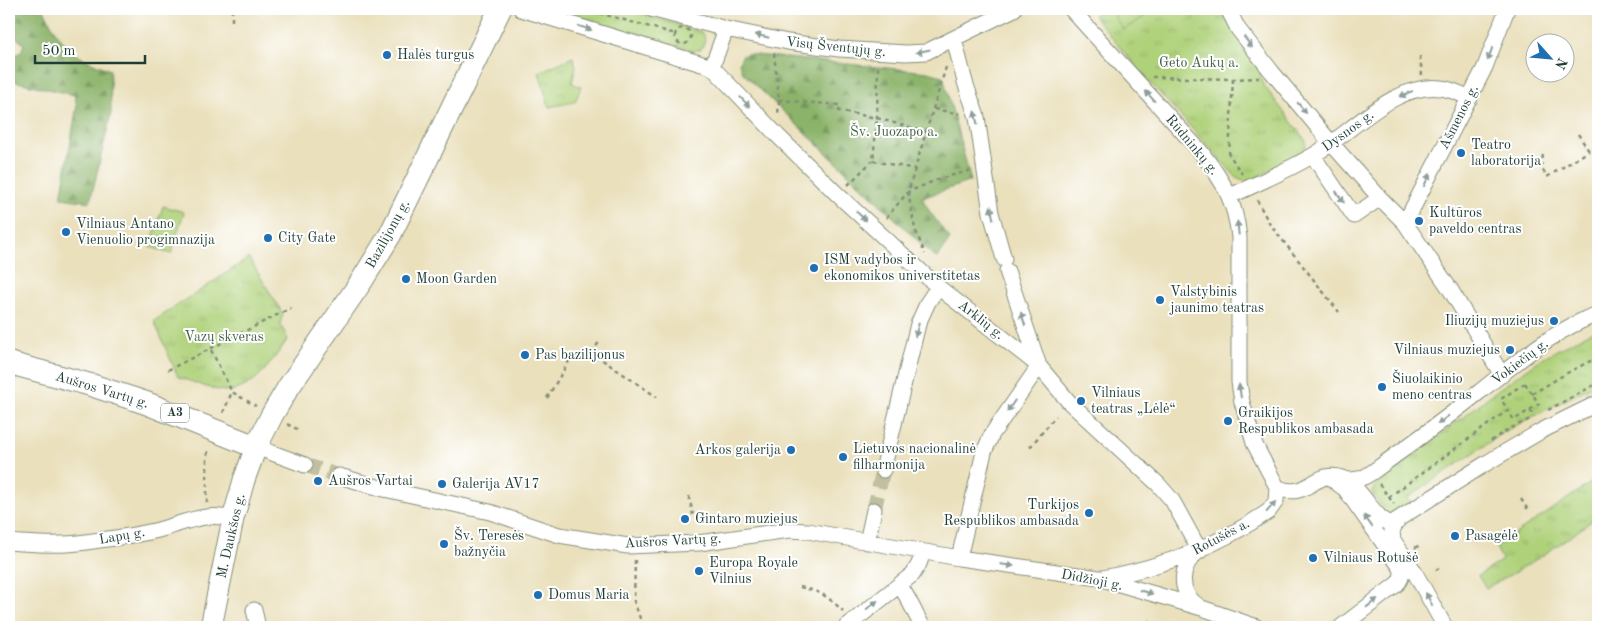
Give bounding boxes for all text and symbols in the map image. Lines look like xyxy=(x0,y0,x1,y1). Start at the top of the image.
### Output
one-way arrow xyxy=(577,25,592,32)
scale bar xyxy=(35,32,145,64)
one-way arrow xyxy=(754,32,769,40)
street label: Visų Šventųjų g. xyxy=(785,32,887,59)
north arrow xyxy=(1524,32,1574,82)
one-way arrow xyxy=(1242,35,1253,48)
text: 50 m xyxy=(42,44,76,59)
one-way arrow xyxy=(915,47,930,55)
one-way arrow xyxy=(1486,47,1494,62)
place label: Halės turgus xyxy=(397,48,474,62)
marker: Halės turgus xyxy=(381,49,393,61)
park label: Geto Aukų a. xyxy=(1159,56,1239,70)
text: N xyxy=(1552,56,1569,72)
street label: Ašmenos g. xyxy=(1437,82,1481,152)
one-way arrow xyxy=(1144,89,1155,102)
one-way arrow xyxy=(1399,90,1413,98)
one-way arrow xyxy=(739,96,751,108)
one-way arrow xyxy=(1296,101,1307,114)
street label: Dysnos g. xyxy=(1319,108,1377,154)
one-way arrow xyxy=(972,111,980,126)
street label: Rūdninkų g. xyxy=(1163,112,1221,178)
park label: Šv. Juozapo a. xyxy=(850,122,938,139)
place label: Teatro laboratorija xyxy=(1471,138,1541,168)
marker: Teatro laboratorija xyxy=(1455,147,1467,159)
one-way arrow xyxy=(1423,173,1431,187)
one-way arrow xyxy=(1335,190,1345,203)
street label: Bazilijonų g. xyxy=(363,197,413,271)
one-way arrow xyxy=(987,205,995,221)
place label: Kultūros paveldo centras xyxy=(1429,206,1522,236)
one-way arrow xyxy=(854,210,866,222)
marker: Kultūros paveldo centras xyxy=(1413,215,1425,227)
place label: Vilniaus Antano Vienuolio progimnazija xyxy=(76,217,215,247)
one-way arrow xyxy=(1234,220,1242,236)
marker: Vilniaus Antano Vienuolio progimnazija xyxy=(60,226,72,238)
place label: City Gate xyxy=(278,231,336,245)
marker: City Gate xyxy=(262,232,274,244)
place label: ISM vadybos ir ekonomikos universtitetas xyxy=(824,253,980,283)
marker: ISM vadybos ir ekonomikos universtitetas xyxy=(808,262,820,274)
place label: Moon Garden xyxy=(416,272,498,286)
marker: Moon Garden xyxy=(400,273,412,285)
place label: Valstybinis jaunimo teatras xyxy=(1169,285,1264,315)
marker: Valstybinis jaunimo teatras xyxy=(1154,294,1166,306)
street label: Arklių g. xyxy=(955,298,1007,342)
one-way arrow xyxy=(1019,312,1027,327)
place label: Iliuzijų muziejus xyxy=(1445,314,1544,328)
marker: Iliuzijų muziejus xyxy=(1548,315,1560,327)
one-way arrow xyxy=(912,323,920,338)
park label: Vazų skveras xyxy=(184,330,264,344)
street label: Vokiečių g. xyxy=(1489,336,1551,388)
place label: Vilniaus muziejus xyxy=(1394,343,1500,357)
marker: Vilniaus muziejus xyxy=(1504,344,1516,356)
place label: Pas bazilijonus xyxy=(535,348,625,362)
marker: Pas bazilijonus xyxy=(519,349,531,361)
street label: Aušros Vartų g. xyxy=(54,369,150,411)
place label: Šiuolaikinio meno centras xyxy=(1392,369,1472,402)
marker: Šiuolaikinio meno centras xyxy=(1376,381,1388,393)
one-way arrow xyxy=(1236,382,1244,398)
place label: Vilniaus teatras „Lėlė“ xyxy=(1091,386,1176,416)
marker: Vilniaus teatras „Lėlė“ xyxy=(1075,395,1087,407)
one-way arrow xyxy=(1006,399,1016,413)
road number: A3 xyxy=(161,403,189,422)
place label: Graikijos Respublikos ambasada xyxy=(1238,406,1374,436)
marker: Graikijos Respublikos ambasada xyxy=(1222,415,1234,427)
one-way arrow xyxy=(1437,415,1450,426)
place label: Lietuvos nacionalinė filharmonija xyxy=(853,442,976,472)
place label: Arkos galerija xyxy=(695,443,781,457)
marker: Arkos galerija xyxy=(785,444,797,456)
marker: Lietuvos nacionalinė filharmonija xyxy=(837,451,849,463)
place label: Aušros Vartai xyxy=(328,474,413,488)
marker: Aušros Vartai xyxy=(312,475,324,487)
place label: Galerija AV17 xyxy=(452,477,540,491)
marker: Galerija AV17 xyxy=(436,478,448,490)
street label: M. Daukšos g. xyxy=(214,492,248,580)
place label: Turkijos Respublikos ambasada xyxy=(943,498,1079,528)
one-way arrow xyxy=(1265,500,1276,513)
marker: Turkijos Respublikos ambasada xyxy=(1083,507,1095,519)
place label: Gintaro muziejus xyxy=(695,512,798,526)
marker: Gintaro muziejus xyxy=(679,513,691,525)
one-way arrow xyxy=(1363,515,1373,528)
street label: Rotušės a. xyxy=(1190,516,1252,558)
street label: Lapų g. xyxy=(98,525,146,547)
place label: Šv. Teresės bažnyčia xyxy=(454,526,524,559)
place label: Pasagėlė xyxy=(1465,529,1518,543)
marker: Pasagėlė xyxy=(1449,530,1461,542)
street label: Aušros Vartų g. xyxy=(624,531,722,551)
marker: Šv. Teresės bažnyčia xyxy=(438,538,450,550)
place label: Vilniaus Rotušė xyxy=(1323,551,1418,565)
marker: Vilniaus Rotušė xyxy=(1307,552,1319,564)
place label: Europa Royale Vilnius xyxy=(709,556,798,586)
one-way arrow xyxy=(1000,561,1016,569)
marker: Europa Royale Vilnius xyxy=(693,565,705,577)
street label: Didžioji g. xyxy=(1060,567,1124,593)
place label: Domus Maria xyxy=(548,588,630,602)
one-way arrow xyxy=(1139,588,1154,596)
marker: Domus Maria xyxy=(532,589,544,601)
one-way arrow xyxy=(1425,592,1433,606)
one-way arrow xyxy=(1365,598,1379,608)
one-way arrow xyxy=(865,600,878,611)

